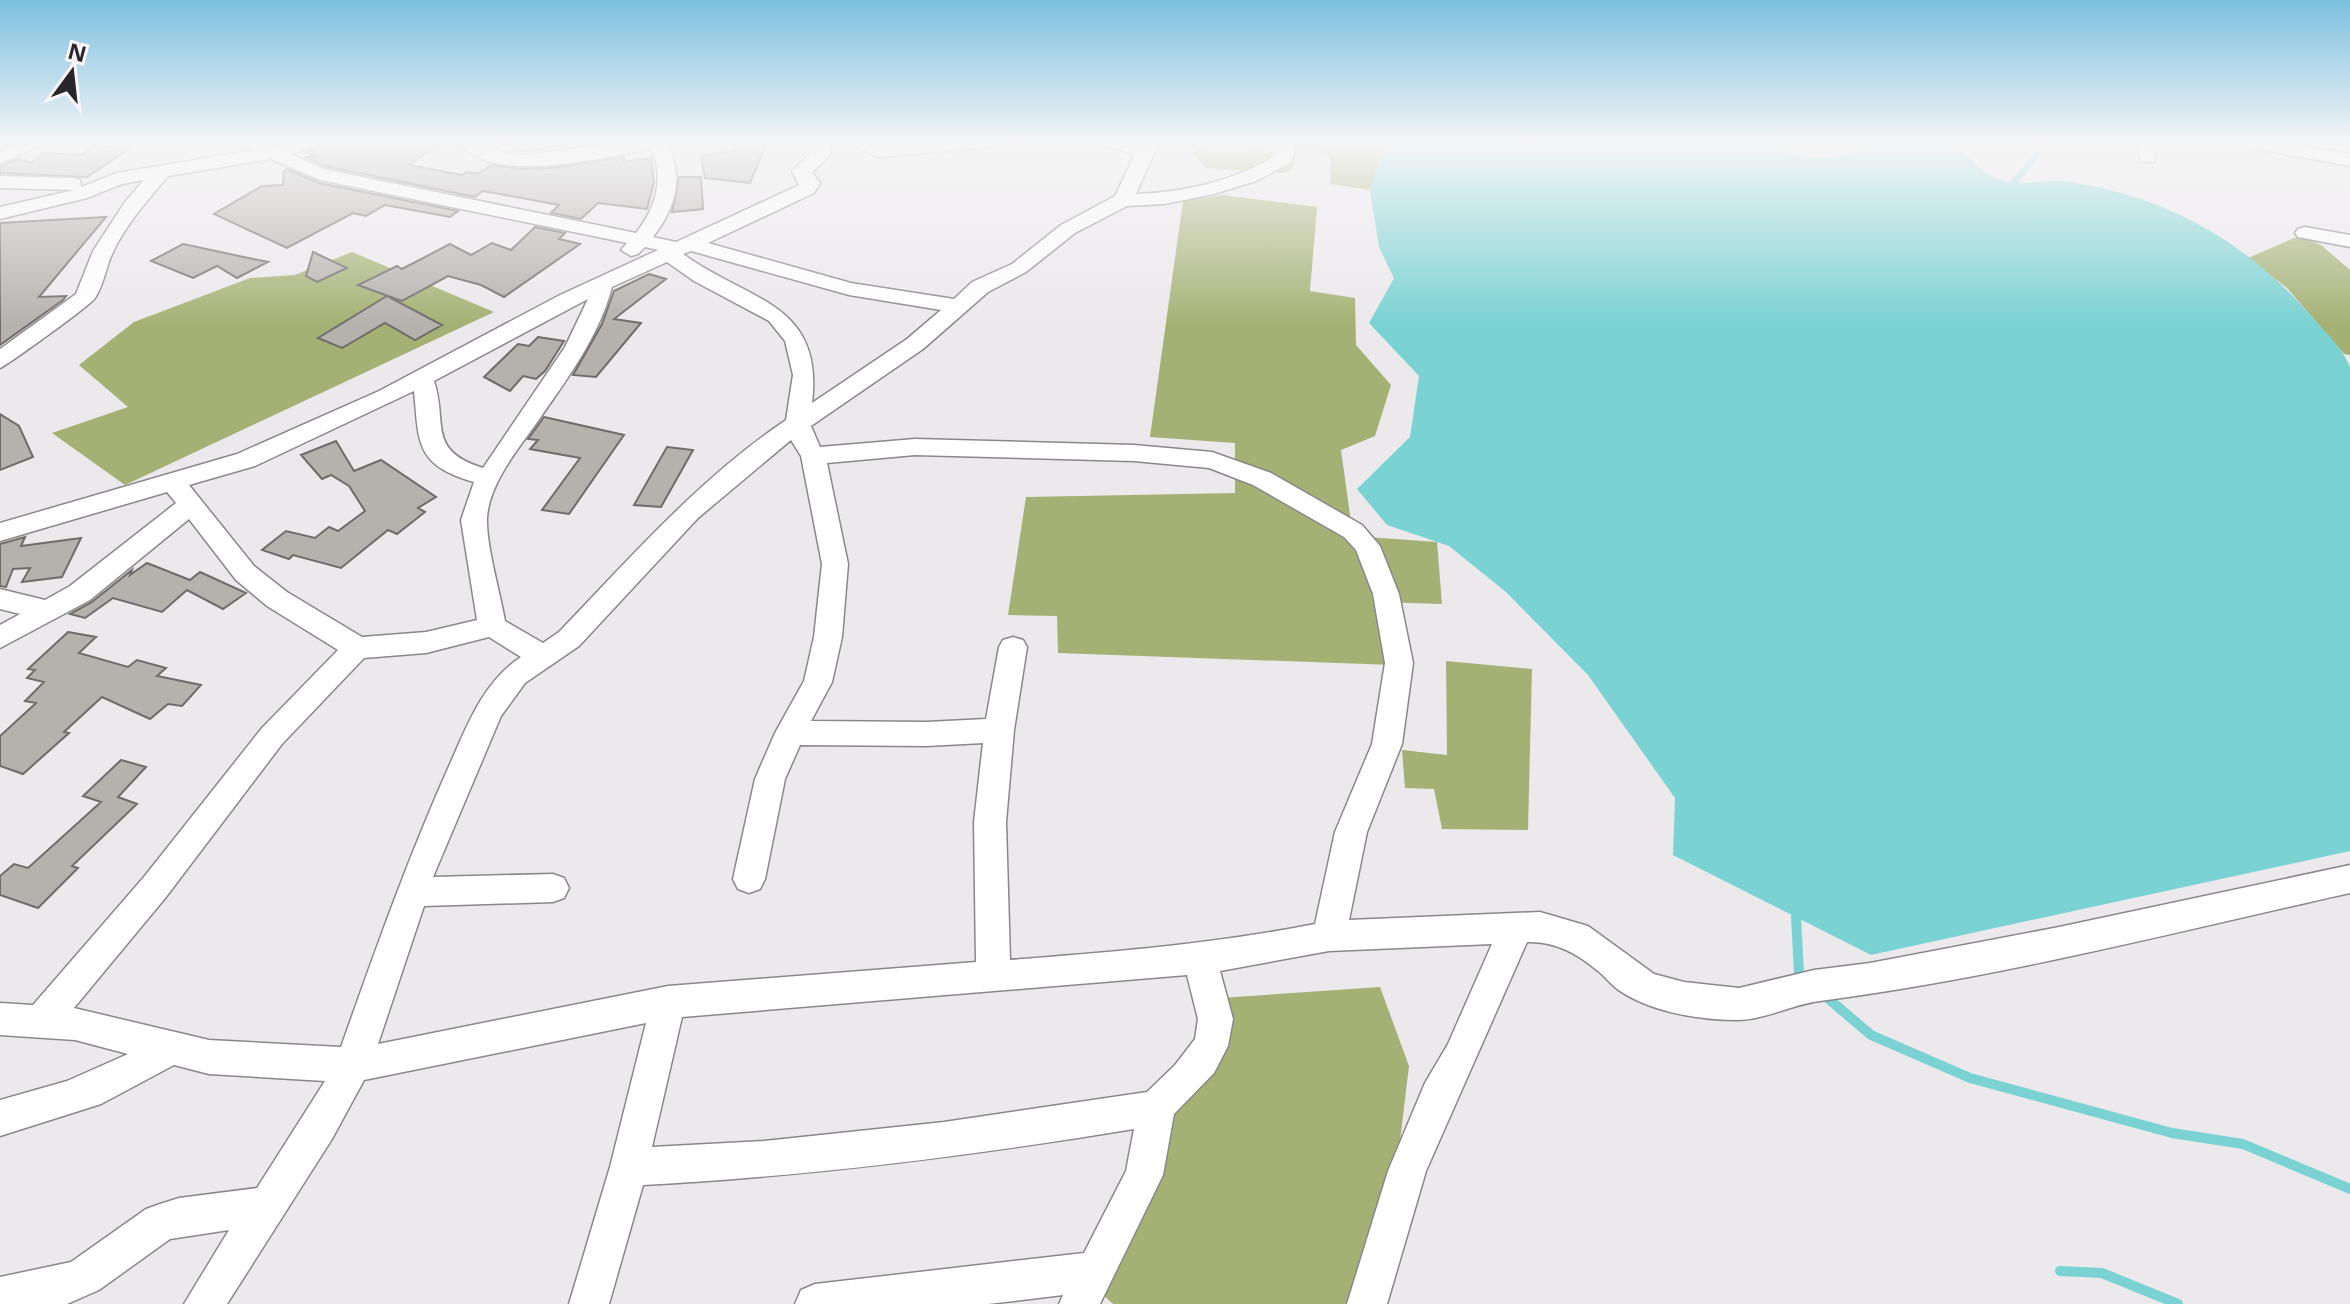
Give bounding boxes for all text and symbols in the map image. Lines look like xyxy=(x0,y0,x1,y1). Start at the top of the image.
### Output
north arrow xyxy=(32,32,112,112)
text: N xyxy=(65,35,90,69)

